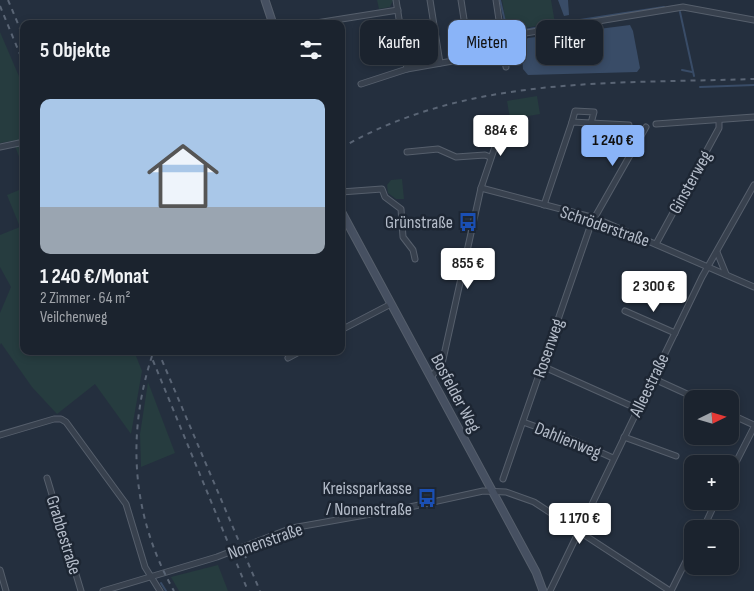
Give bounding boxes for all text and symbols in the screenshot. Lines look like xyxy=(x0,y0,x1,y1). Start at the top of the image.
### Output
chip: Kaufen xyxy=(360,20,438,65)
chip: Mieten xyxy=(448,20,526,65)
chip: Filter xyxy=(536,20,603,65)
icon: filters xyxy=(297,36,325,64)
text: 5 Objekte xyxy=(40,38,110,63)
pin: 884 € xyxy=(466,114,536,157)
text: 884 € xyxy=(484,121,518,140)
pin: 1 240 € xyxy=(567,124,659,167)
icon: home xyxy=(138,131,228,221)
text: 1 240 € xyxy=(592,131,634,150)
street label: Ginsterweg xyxy=(665,147,716,218)
street label: Schröderstraße xyxy=(557,201,652,252)
bus stop icon: Grünstraße xyxy=(457,211,479,233)
place label: Grünstraße xyxy=(385,212,453,233)
pin: 855 € xyxy=(433,248,503,290)
text: 855 € xyxy=(452,254,484,273)
text: 1 240 €/Monat xyxy=(40,264,149,289)
pin: 2 300 € xyxy=(608,270,700,313)
text: 2 300 € xyxy=(633,277,675,296)
text: 2 Zimmer · 64 m² xyxy=(40,289,130,308)
text: Veilchenweg xyxy=(40,308,107,327)
street label: Rosenweg xyxy=(529,316,568,381)
street label: Bosfelder Weg xyxy=(426,350,485,436)
street label: Alleestraße xyxy=(625,350,674,421)
north arrow xyxy=(684,390,739,445)
map controls xyxy=(684,390,739,575)
street label: Dahlienweg xyxy=(532,418,604,463)
button: + xyxy=(684,455,739,510)
place label: Kreissparkasse / Nonenstraße xyxy=(322,478,412,520)
bus stop icon: Kreissparkasse / Nonenstraße xyxy=(416,487,438,509)
street label: Grabbestraße xyxy=(42,493,85,577)
pin: 1 170 € xyxy=(534,502,626,545)
text: 1 170 € xyxy=(560,509,600,528)
street label: Nonenstraße xyxy=(225,519,305,564)
button: − xyxy=(684,520,739,575)

